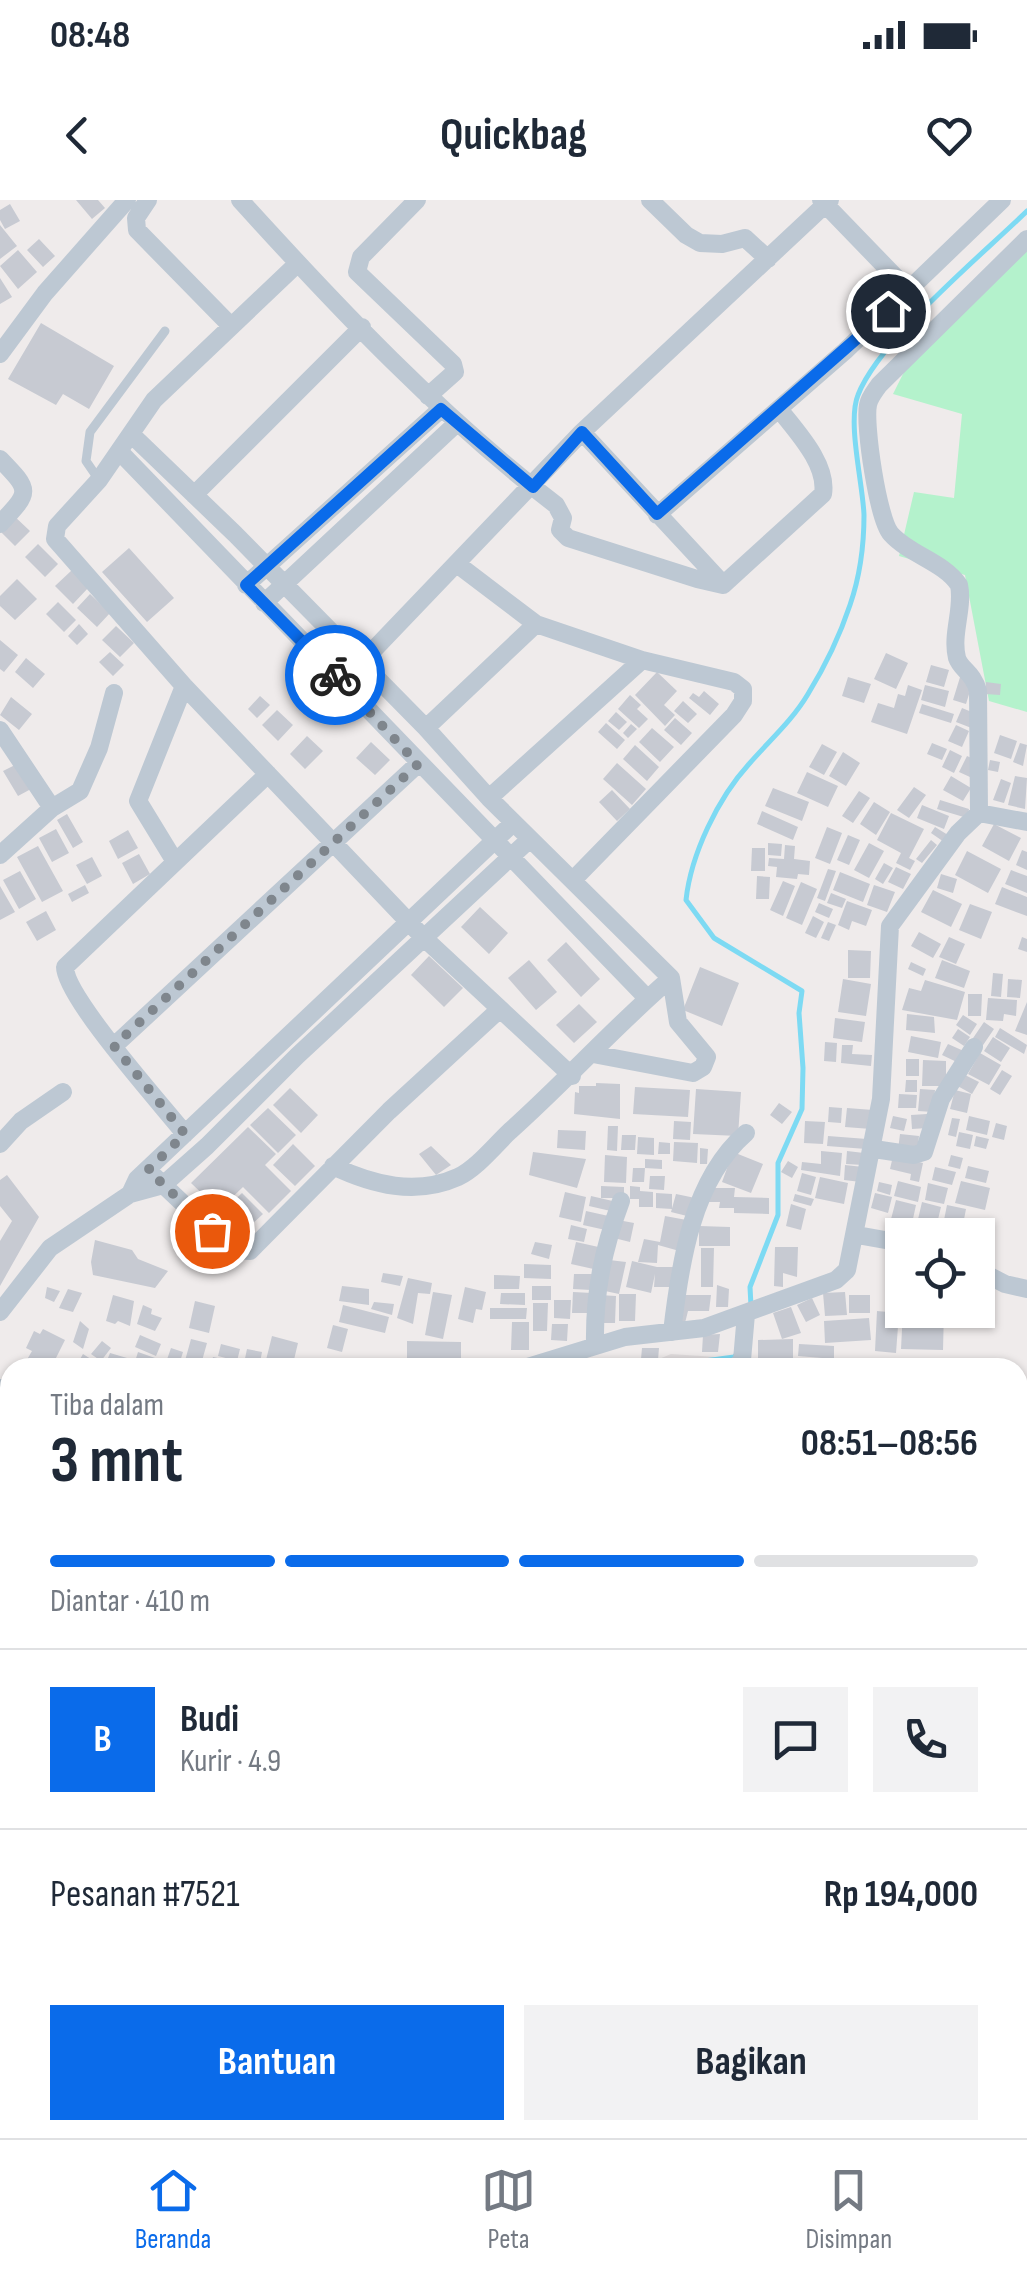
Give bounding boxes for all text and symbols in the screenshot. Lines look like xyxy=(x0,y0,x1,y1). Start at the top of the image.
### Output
text: 08:48 xyxy=(50,13,130,58)
icon: back xyxy=(50,108,105,163)
text: Quickbag xyxy=(440,108,587,163)
icon: heart xyxy=(922,108,977,163)
pin xyxy=(846,269,931,354)
icon: home xyxy=(861,284,916,339)
courier xyxy=(285,625,385,725)
icon: bike xyxy=(308,648,363,703)
pin xyxy=(170,1189,255,1274)
icon: bag xyxy=(185,1204,240,1259)
map controls xyxy=(885,1218,995,1328)
button: locate xyxy=(885,1218,995,1328)
text: Tiba dalam xyxy=(50,1386,164,1425)
text: 08:51–08:56 xyxy=(801,1421,978,1466)
text: 3 mnt xyxy=(50,1423,183,1501)
text: Diantar · 410 m xyxy=(50,1582,210,1621)
button: chat xyxy=(743,1687,848,1792)
button: phone xyxy=(873,1687,978,1792)
text: Budi xyxy=(180,1697,239,1742)
text: B xyxy=(93,1717,112,1762)
text: Kurir · 4.9 xyxy=(180,1742,281,1781)
text: Pesanan #7521 xyxy=(50,1872,239,1917)
text: Rp 194,000 xyxy=(824,1872,978,1917)
button: Bantuan xyxy=(50,2005,504,2120)
button: Bagikan xyxy=(524,2005,978,2120)
tab: Beranda xyxy=(135,2163,211,2256)
tab: Peta xyxy=(481,2163,536,2256)
tab: Disimpan xyxy=(806,2163,892,2256)

